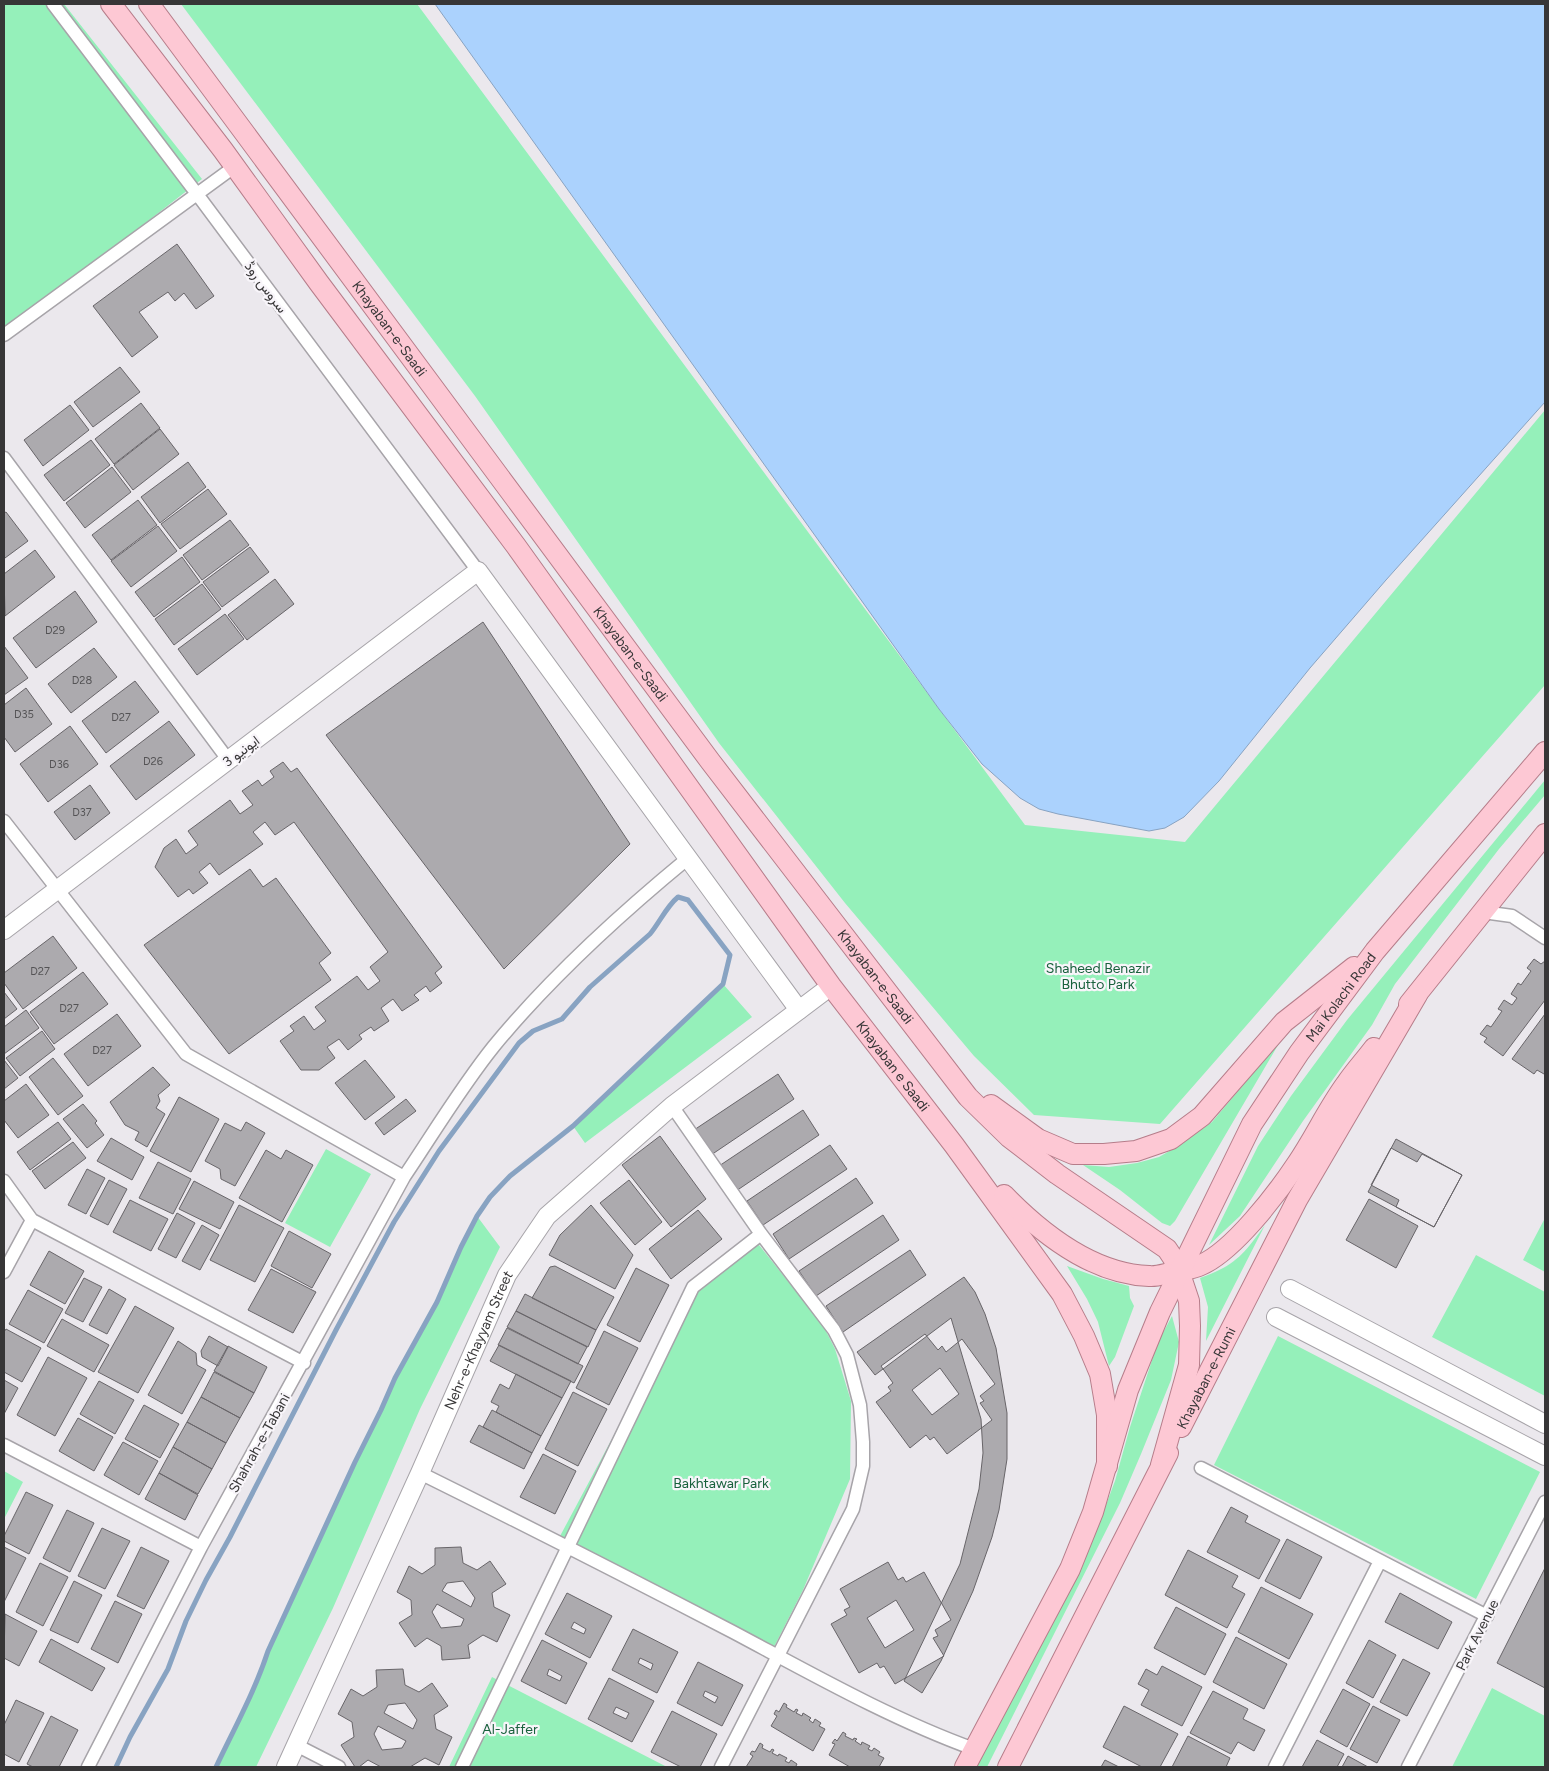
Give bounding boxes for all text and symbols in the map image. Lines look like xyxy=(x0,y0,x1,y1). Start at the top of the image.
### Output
street label: سروس روڈ xyxy=(241,258,290,316)
street label: Khayaban-e-Saadi xyxy=(348,278,430,380)
street label: Khayaban-e-Saadi xyxy=(589,603,671,705)
house number: D29 xyxy=(45,624,65,637)
house number: D28 xyxy=(72,674,92,687)
house number: D35 xyxy=(14,708,34,721)
house number: D27 xyxy=(111,711,131,724)
street label: ایونیو 3 xyxy=(220,732,263,771)
house number: D26 xyxy=(143,755,163,768)
house number: D36 xyxy=(49,758,69,771)
house number: D37 xyxy=(72,806,92,819)
street label: Khayaban-e-Saadi xyxy=(833,926,917,1028)
street label: Mai Kolachi Road xyxy=(1302,949,1380,1045)
park label: Shaheed Benazir Bhutto Park xyxy=(1046,960,1150,993)
house number: D27 xyxy=(30,965,50,978)
house number: D27 xyxy=(59,1002,79,1015)
street label: Khayaban e Saadi xyxy=(852,1018,933,1115)
house number: D27 xyxy=(92,1044,112,1057)
street label: Nehr-e-Khayyam Street xyxy=(441,1267,517,1413)
street label: Khayaban-e-Rumi xyxy=(1173,1325,1240,1432)
street label: Shahrah-e-Tabani xyxy=(225,1391,294,1496)
park label: Bakhtawar Park xyxy=(673,1475,769,1492)
street label: Park Avenue xyxy=(1452,1597,1503,1674)
park label: Al-Jaffer xyxy=(482,1721,538,1738)

